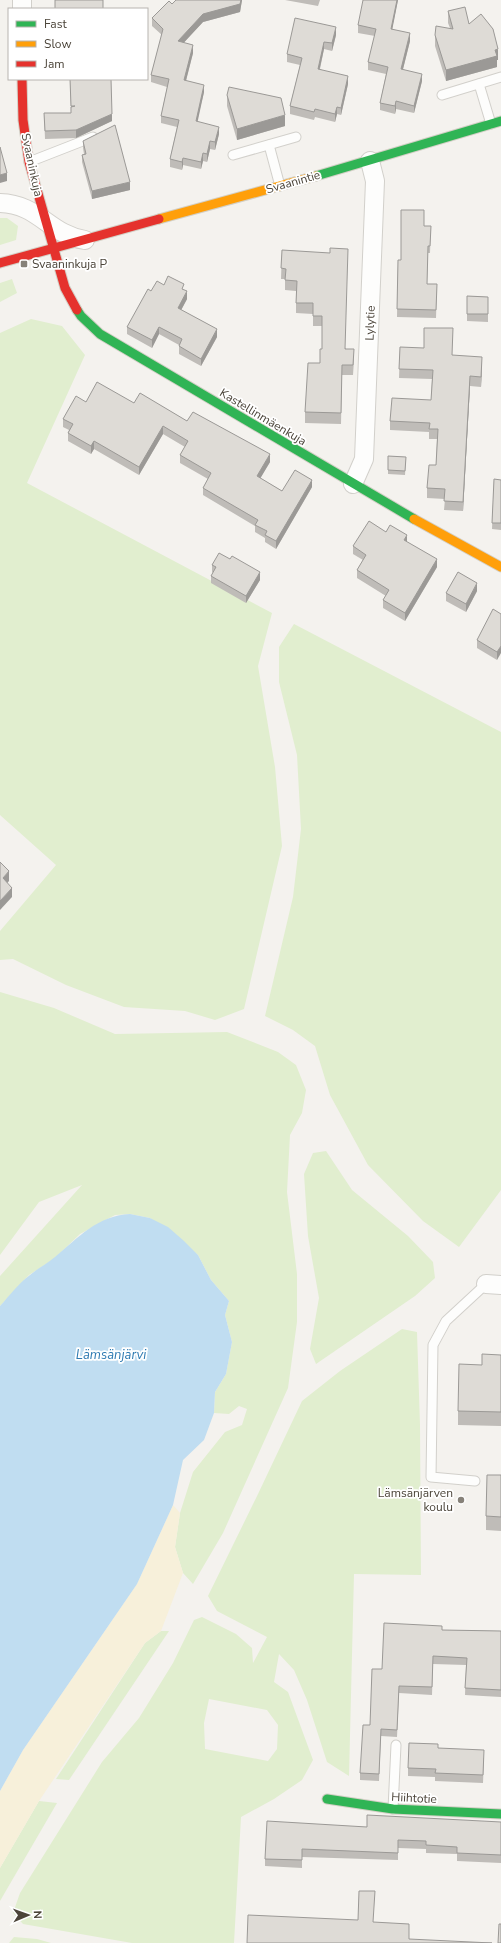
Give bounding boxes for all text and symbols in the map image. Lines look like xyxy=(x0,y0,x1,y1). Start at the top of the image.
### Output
legend xyxy=(8,8,148,80)
text: Fast xyxy=(44,16,67,32)
text: Slow xyxy=(44,36,72,52)
text: Jam xyxy=(43,56,65,72)
street label: Svaaninkuja xyxy=(17,132,47,198)
street label: Svaanintie xyxy=(264,167,322,197)
place label: Svaaninkuja P xyxy=(32,256,108,272)
marker: Svaaninkuja P xyxy=(19,259,29,269)
street label: Lylytie xyxy=(361,305,379,341)
street label: Kastellinmäenkuja xyxy=(217,385,309,449)
water label: Lämsänjärvi xyxy=(76,1346,147,1364)
place label: Lämsänjärven koulu xyxy=(378,1485,453,1515)
marker: Lämsänjärven koulu xyxy=(456,1495,466,1505)
street label: Hiihtotie xyxy=(391,1789,437,1807)
north arrow xyxy=(8,1895,48,1935)
text: N xyxy=(30,1910,45,1919)

